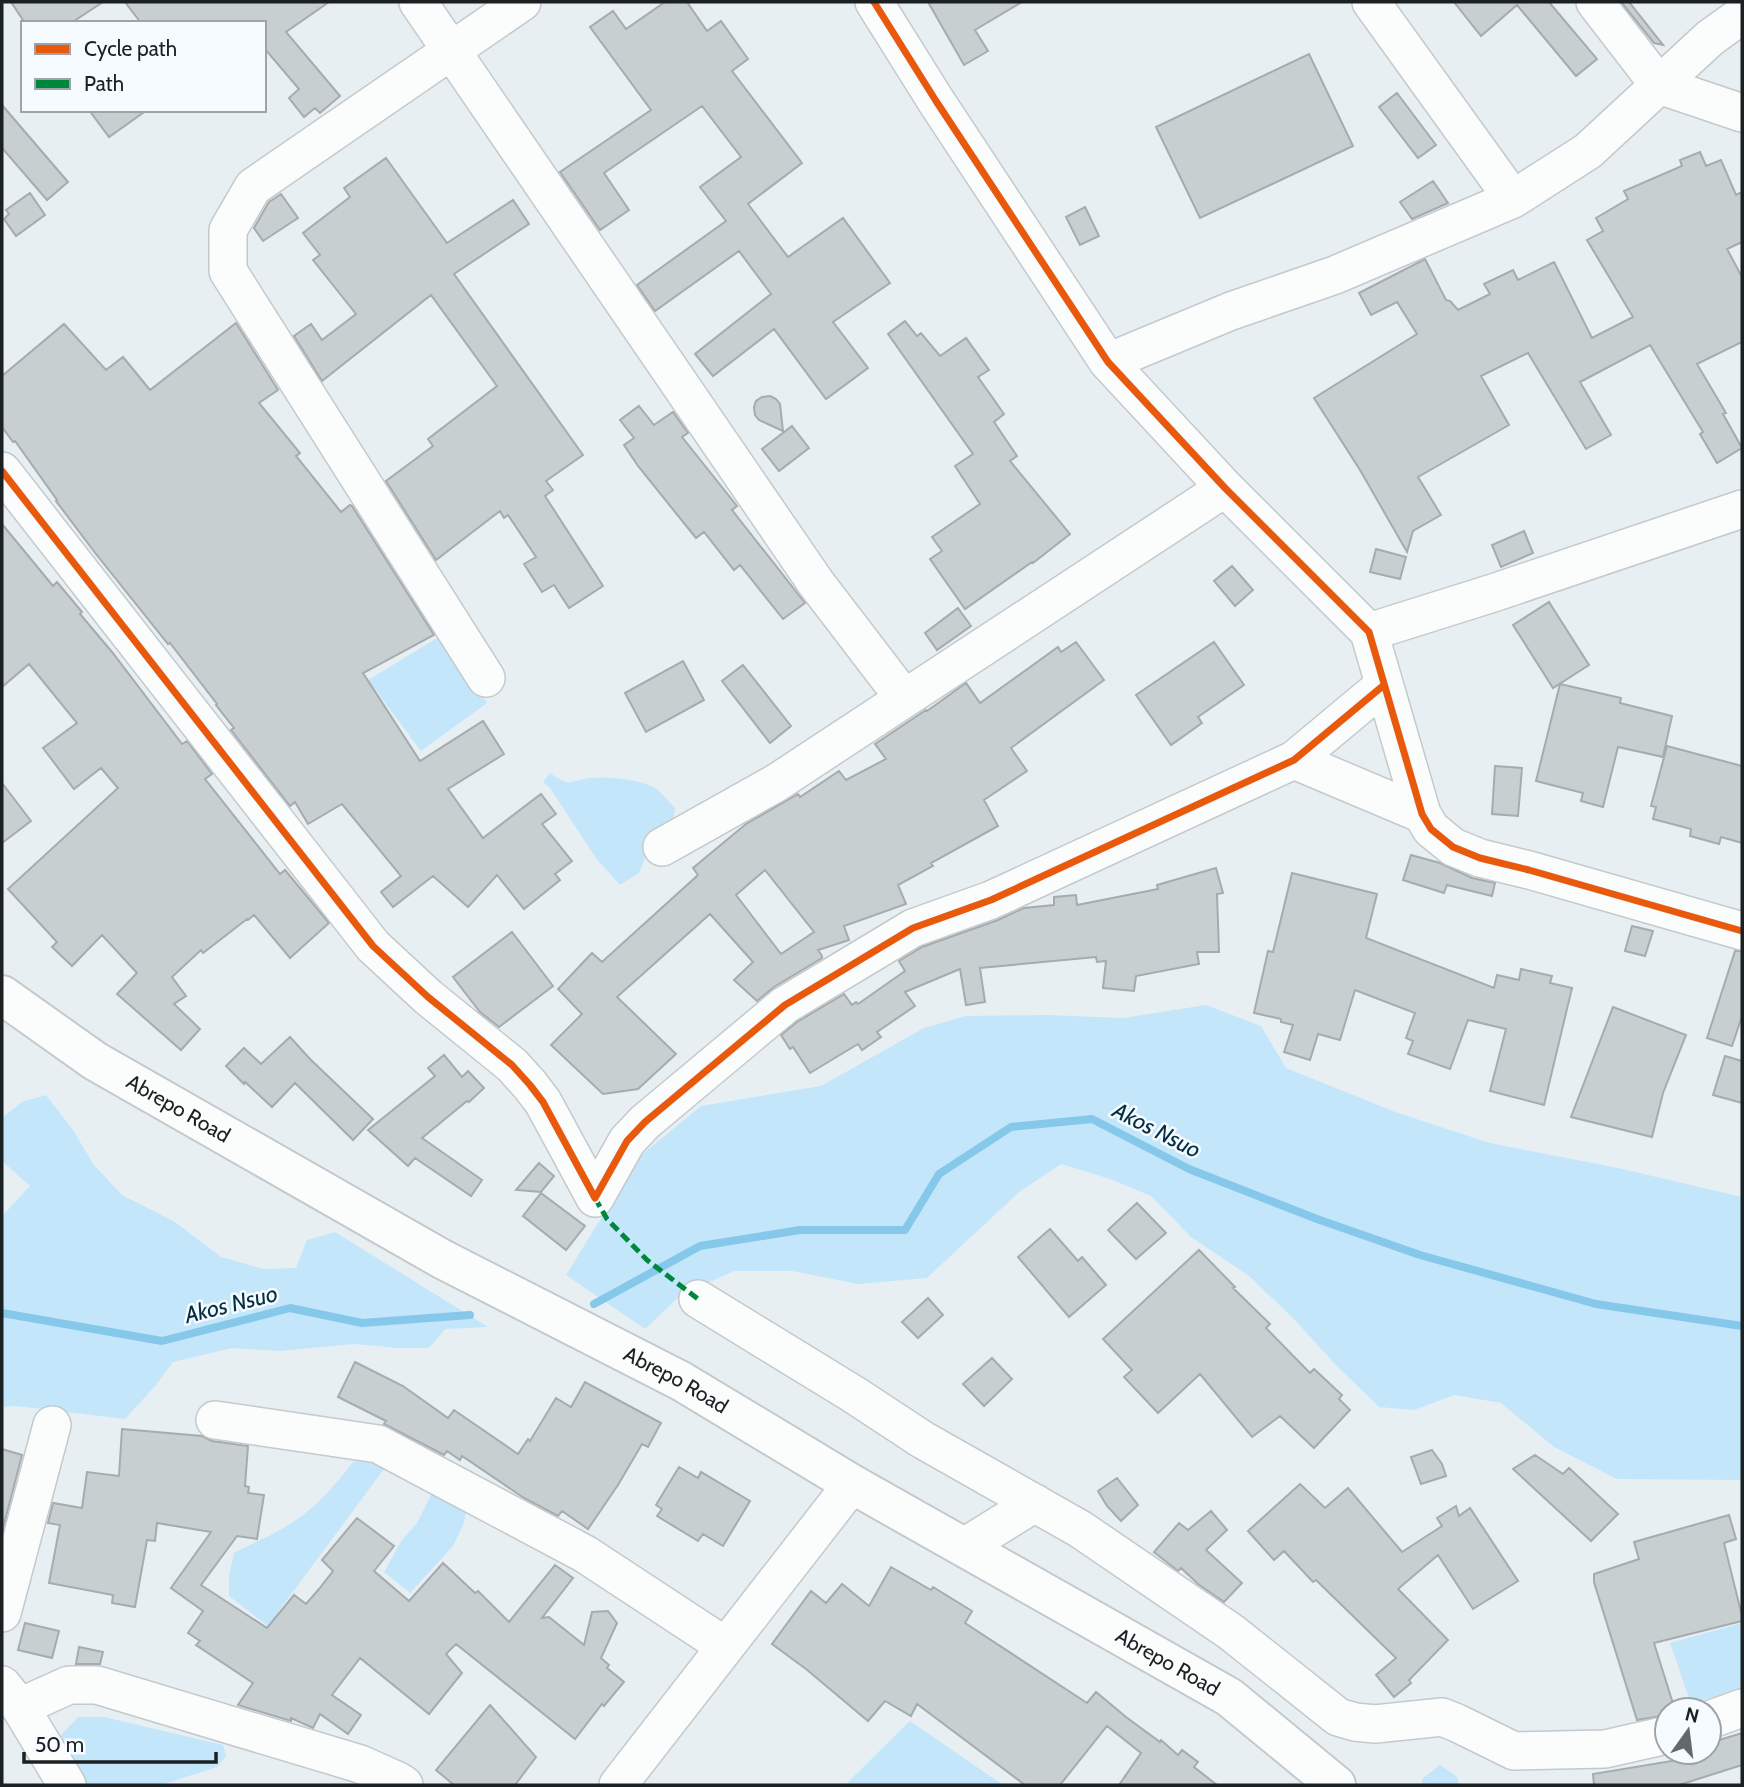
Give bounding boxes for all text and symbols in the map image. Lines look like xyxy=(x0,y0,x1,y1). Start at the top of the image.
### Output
legend xyxy=(21,21,266,112)
text: Cycle path xyxy=(84,36,177,61)
text: Path xyxy=(84,71,124,96)
street label: Abrepo Road xyxy=(122,1069,235,1148)
water label: Akos Nsuo xyxy=(1107,1096,1206,1164)
water label: Akos Nsuo xyxy=(181,1279,280,1329)
street label: Abrepo Road xyxy=(620,1341,733,1419)
street label: Abrepo Road xyxy=(1111,1623,1224,1701)
north arrow xyxy=(1653,1696,1723,1766)
text: N xyxy=(1683,1702,1701,1728)
scale bar xyxy=(24,1720,217,1764)
text: 50 m xyxy=(35,1732,84,1757)

